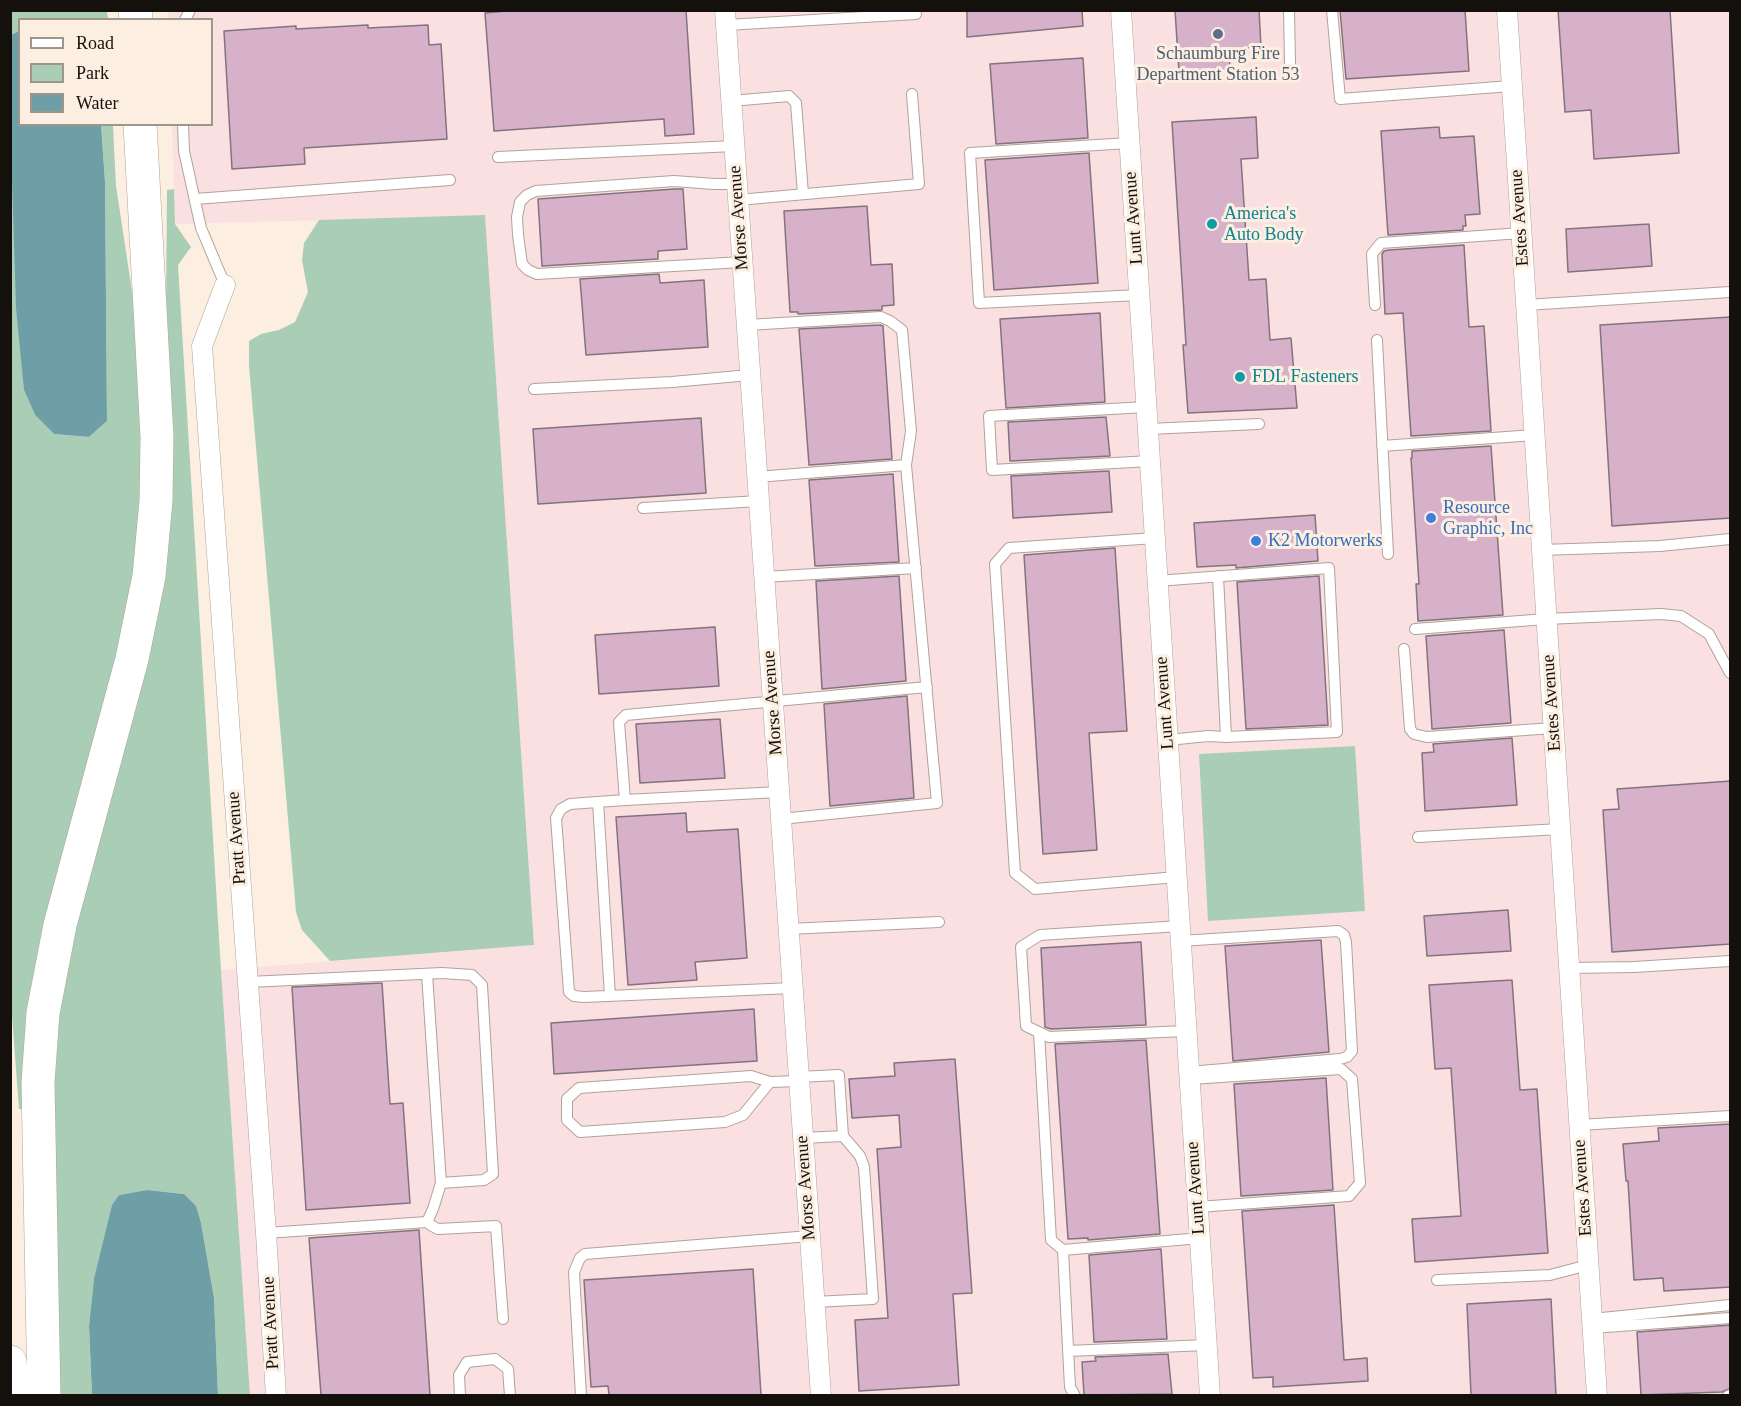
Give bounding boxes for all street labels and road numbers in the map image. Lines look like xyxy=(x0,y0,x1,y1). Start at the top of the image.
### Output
street label: Morse Avenue xyxy=(725,165,753,271)
street label: Estes Avenue xyxy=(1506,169,1534,267)
street label: Lunt Avenue xyxy=(1120,171,1148,265)
street label: Morse Avenue xyxy=(759,650,787,756)
street label: Estes Avenue xyxy=(1538,654,1566,752)
street label: Lunt Avenue xyxy=(1151,656,1179,750)
street label: Pratt Avenue xyxy=(223,791,251,885)
street label: Morse Avenue xyxy=(792,1135,820,1241)
street label: Estes Avenue xyxy=(1569,1139,1597,1237)
street label: Lunt Avenue xyxy=(1182,1141,1210,1235)
street label: Pratt Avenue xyxy=(258,1276,284,1370)

